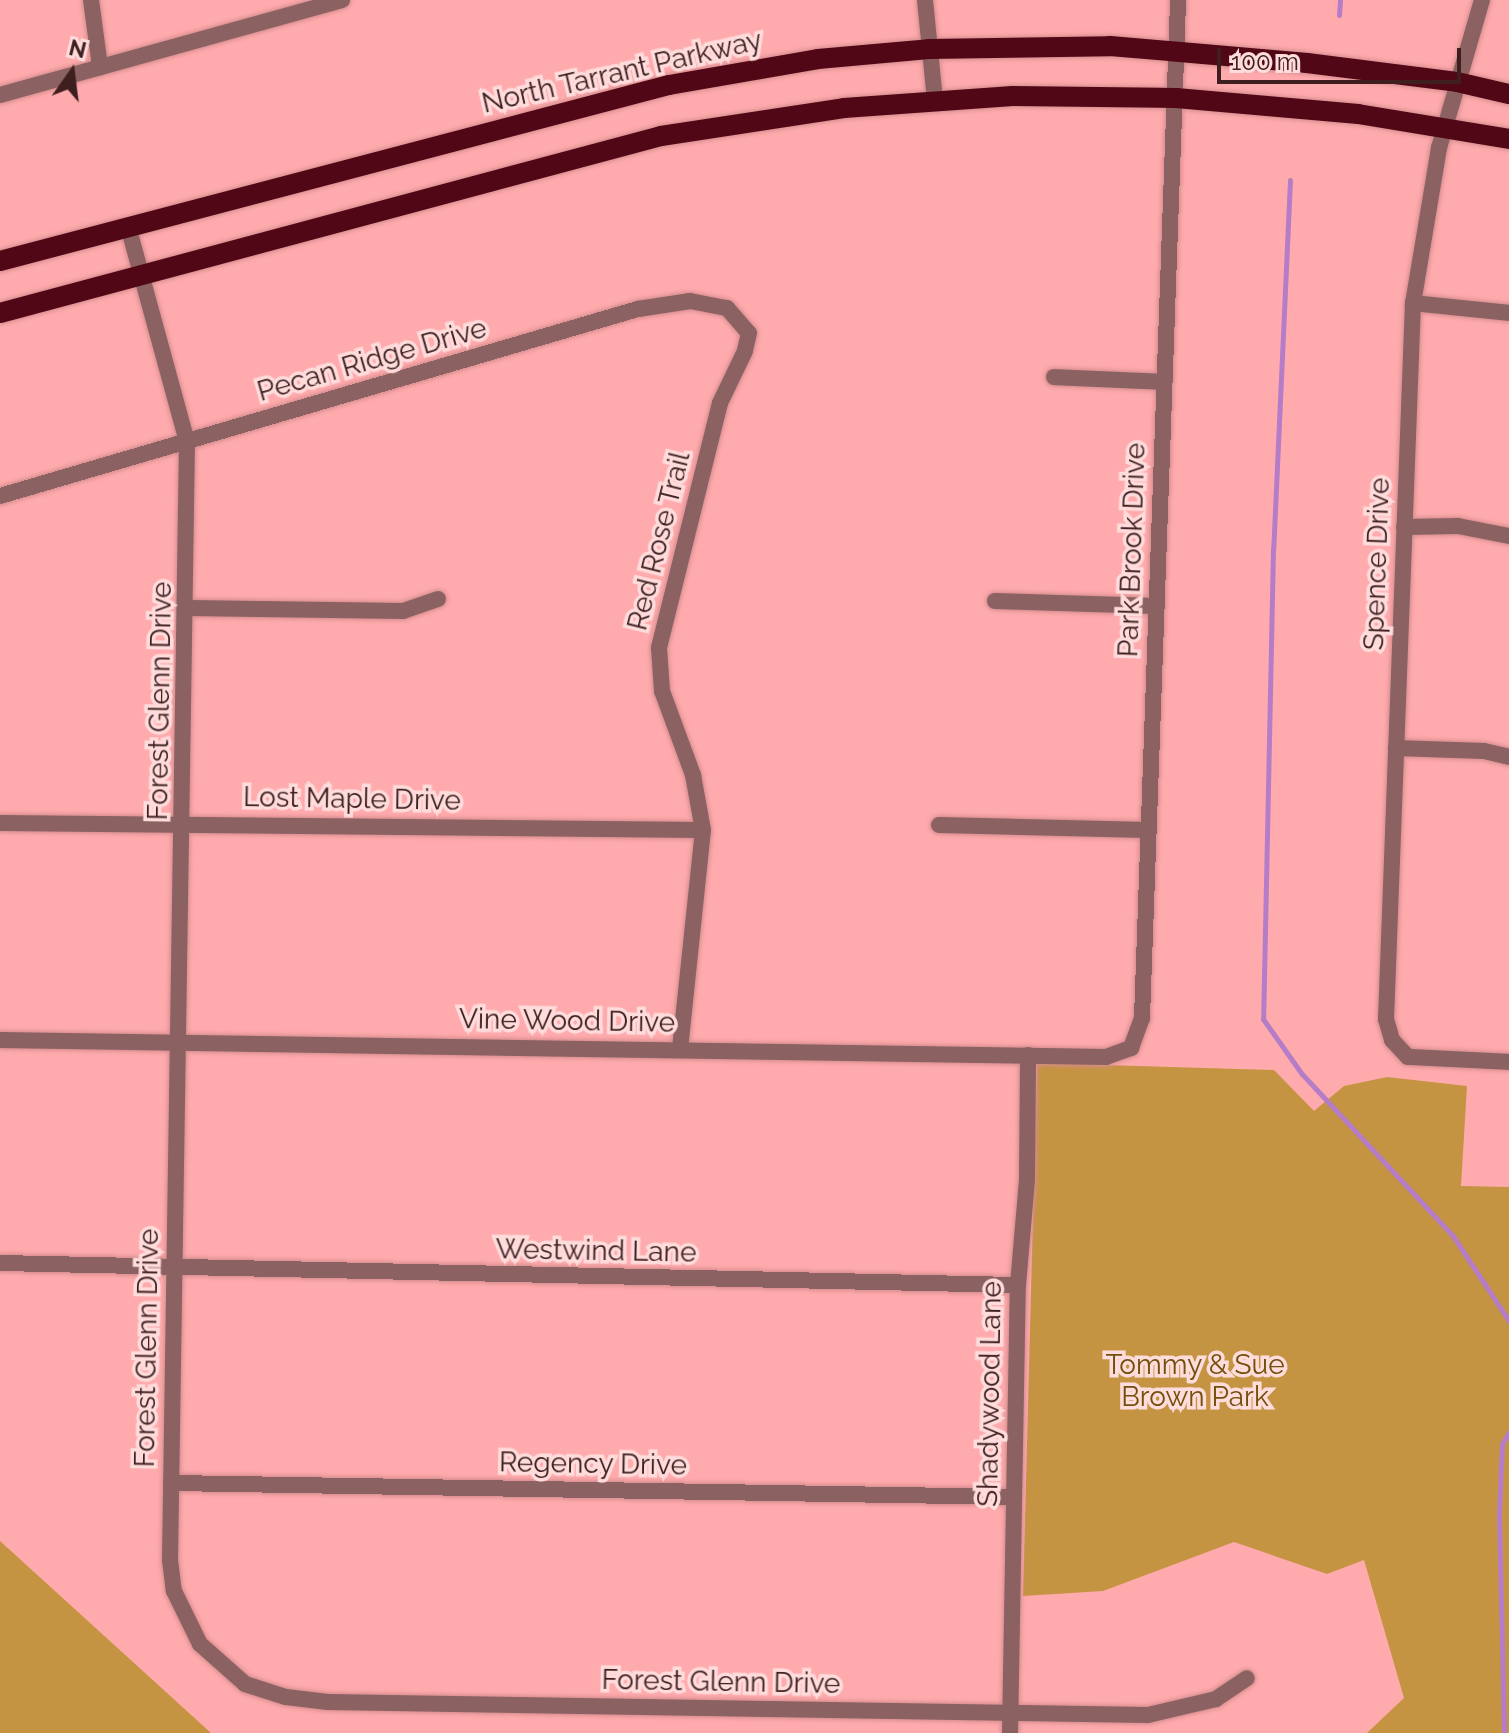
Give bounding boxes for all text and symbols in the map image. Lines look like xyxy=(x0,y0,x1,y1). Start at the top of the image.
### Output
street label: North Tarrant Parkway xyxy=(478,23,766,121)
north arrow xyxy=(32,32,112,112)
scale bar xyxy=(1221,32,1465,82)
text: N xyxy=(67,34,89,63)
text: 100 m xyxy=(1231,47,1299,76)
street label: Pecan Ridge Drive xyxy=(253,311,491,409)
street label: Park Brook Drive xyxy=(1111,442,1153,658)
street label: Red Rose Trail xyxy=(620,448,698,634)
street label: Spence Drive xyxy=(1357,477,1397,651)
street label: Forest Glenn Drive xyxy=(141,581,179,821)
street label: Lost Maple Drive xyxy=(243,780,461,818)
street label: Vine Wood Drive xyxy=(458,1002,676,1040)
street label: Forest Glenn Drive xyxy=(128,1228,166,1468)
street label: Westwind Lane xyxy=(495,1232,697,1270)
street label: Shadywood Lane xyxy=(971,1281,1009,1507)
park label: Tommy & Sue Brown Park xyxy=(1105,1348,1285,1414)
street label: Regency Drive xyxy=(498,1446,688,1482)
street label: Forest Glenn Drive xyxy=(601,1663,841,1701)

